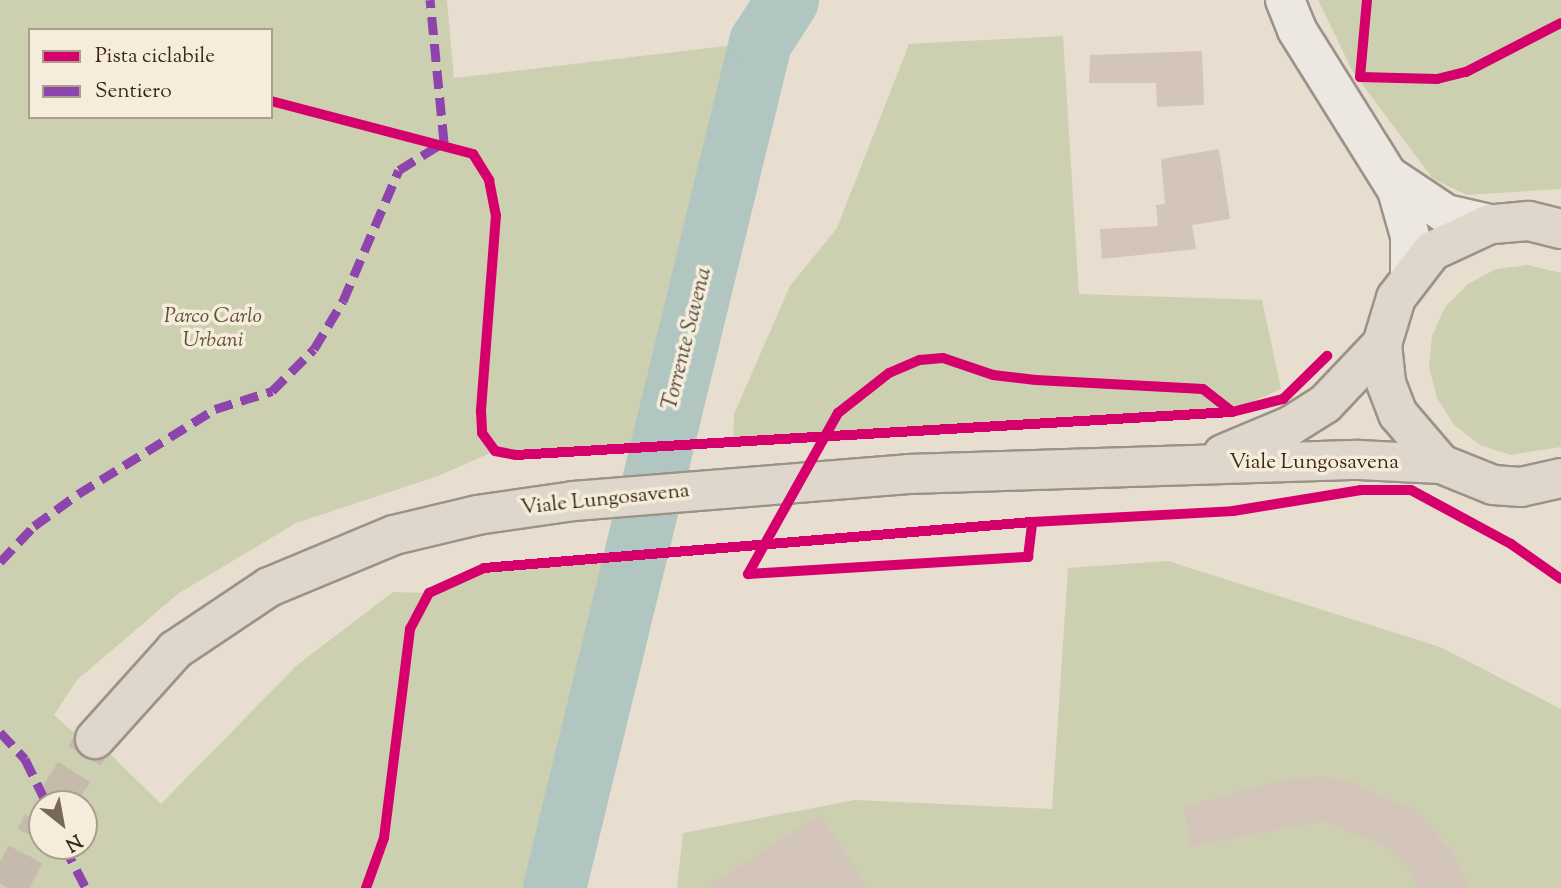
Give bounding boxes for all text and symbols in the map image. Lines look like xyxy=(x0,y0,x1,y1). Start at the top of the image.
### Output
legend xyxy=(28,28,273,119)
text: Pista ciclabile xyxy=(95,42,215,72)
text: Sentiero xyxy=(95,77,172,107)
water label: Torrente Savena xyxy=(657,265,719,413)
park label: Parco Carlo Urbani xyxy=(164,304,262,354)
street label: Viale Lungosavena xyxy=(1229,450,1399,476)
street label: Viale Lungosavena xyxy=(519,479,691,521)
north arrow xyxy=(28,790,98,860)
text: N xyxy=(60,826,87,857)

